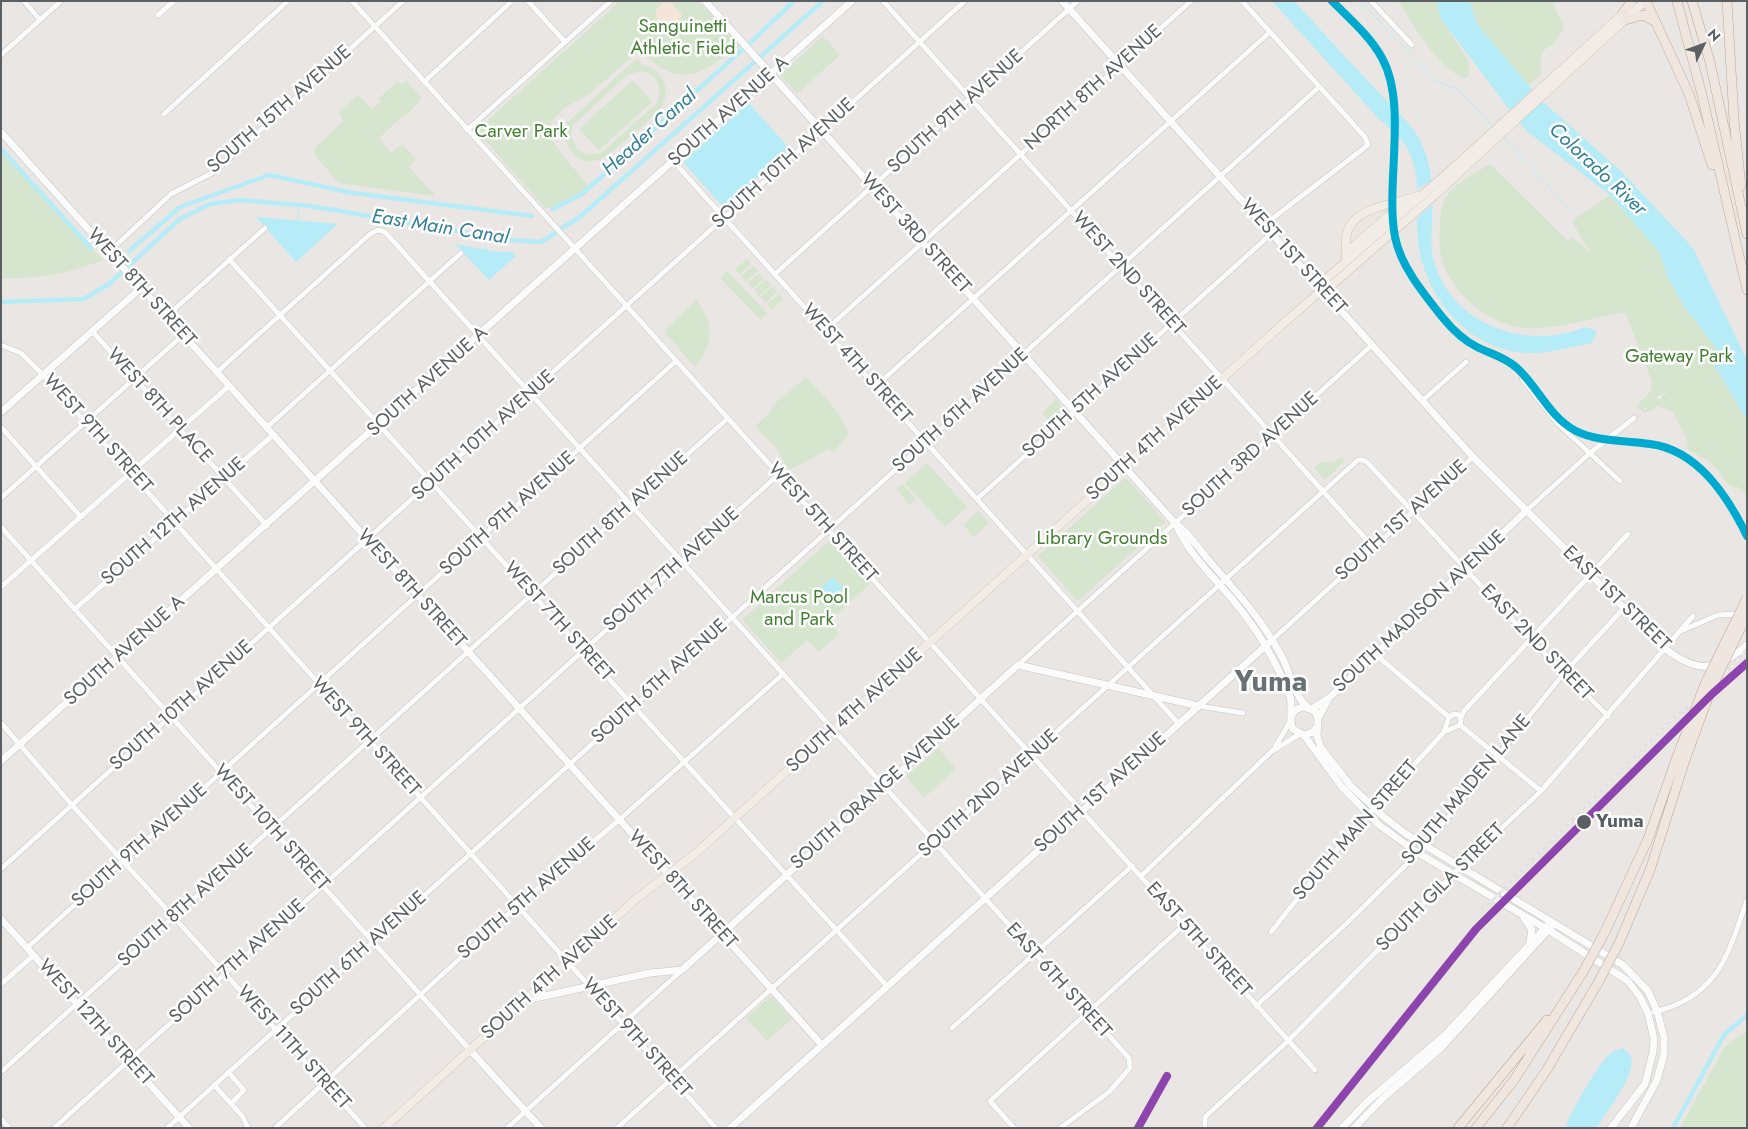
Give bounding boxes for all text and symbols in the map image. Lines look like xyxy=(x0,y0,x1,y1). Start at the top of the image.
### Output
park label: Sanguinetti Athletic Field xyxy=(631,16,735,60)
street label: NORTH 8TH AVENUE xyxy=(1021,20,1167,156)
north arrow xyxy=(1678,20,1728,70)
text: N xyxy=(1703,24,1725,46)
street label: SOUTH 15TH AVENUE xyxy=(203,41,357,179)
street label: SOUTH 9TH AVENUE xyxy=(883,45,1029,179)
street label: SOUTH AVENUE A xyxy=(664,52,794,172)
water label: Header Canal xyxy=(598,84,702,182)
street label: SOUTH 10TH AVENUE xyxy=(708,94,860,234)
water label: Colorado River xyxy=(1543,119,1651,221)
park label: Carver Park xyxy=(474,121,568,143)
street label: WEST 3RD STREET xyxy=(855,169,975,299)
street label: WEST 1ST STREET xyxy=(1235,195,1351,319)
water label: East Main Canal xyxy=(370,205,510,251)
street label: WEST 2ND STREET xyxy=(1067,208,1189,340)
street label: WEST 8TH STREET xyxy=(82,224,200,352)
street label: WEST 4TH STREET xyxy=(796,300,916,428)
street label: SOUTH AVENUE A xyxy=(363,322,493,442)
street label: SOUTH 5TH AVENUE xyxy=(1018,329,1164,463)
street label: WEST 8TH PLACE xyxy=(101,344,217,468)
street label: SOUTH 6TH AVENUE xyxy=(888,344,1034,478)
park label: Gateway Park xyxy=(1625,346,1733,368)
street label: SOUTH 10TH AVENUE xyxy=(408,366,560,506)
street label: WEST 9TH STREET xyxy=(38,370,156,498)
street label: SOUTH 4TH AVENUE xyxy=(1082,372,1228,506)
street label: SOUTH 3RD AVENUE xyxy=(1178,388,1324,522)
street label: SOUTH 9TH AVENUE xyxy=(435,447,581,581)
street label: SOUTH 8TH AVENUE xyxy=(549,447,693,581)
street label: SOUTH 12TH AVENUE xyxy=(97,453,251,591)
street label: SOUTH 1ST AVENUE xyxy=(1331,456,1473,586)
street label: WEST 5TH STREET xyxy=(762,459,882,587)
street label: SOUTH 7TH AVENUE xyxy=(599,503,745,637)
street label: WEST 8TH STREET xyxy=(352,525,470,653)
street label: SOUTH MADISON AVENUE xyxy=(1329,526,1511,698)
park label: Library Grounds xyxy=(1037,528,1167,550)
street label: EAST 1ST STREET xyxy=(1557,542,1675,656)
street label: WEST 7TH STREET xyxy=(498,558,618,686)
street label: EAST 2ND STREET xyxy=(1475,581,1597,705)
park label: Marcus Pool and Park xyxy=(750,587,848,631)
street label: SOUTH AVENUE A xyxy=(60,591,190,711)
street label: SOUTH 6TH AVENUE xyxy=(587,615,733,749)
street label: SOUTH 10TH AVENUE xyxy=(106,636,258,776)
street label: SOUTH 4TH AVENUE xyxy=(782,644,928,778)
district label: Yuma xyxy=(1235,667,1307,701)
street label: WEST 9TH STREET xyxy=(306,673,424,801)
street label: SOUTH MAIDEN LANE xyxy=(1398,710,1536,870)
street label: SOUTH ORANGE AVENUE xyxy=(787,711,965,875)
street label: SOUTH 2ND AVENUE xyxy=(914,725,1064,863)
street label: SOUTH 1ST AVENUE xyxy=(1030,728,1172,858)
street label: SOUTH MAIN STREET xyxy=(1289,756,1423,906)
street label: WEST 10TH STREET xyxy=(208,760,334,896)
street label: SOUTH 9TH AVENUE xyxy=(67,779,213,913)
place label: Yuma xyxy=(1596,811,1644,833)
marker: Yuma xyxy=(1575,813,1593,831)
street label: SOUTH GILA STREET xyxy=(1372,819,1510,957)
street label: WEST 8TH STREET xyxy=(623,826,741,954)
street label: SOUTH 5TH AVENUE xyxy=(453,833,601,965)
street label: SOUTH 8TH AVENUE xyxy=(114,839,258,973)
street label: EAST 5TH STREET xyxy=(1141,878,1255,1002)
street label: SOUTH 6TH AVENUE xyxy=(286,887,432,1021)
street label: SOUTH 7TH AVENUE xyxy=(165,895,311,1029)
street label: SOUTH 4TH AVENUE xyxy=(477,911,623,1045)
street label: EAST 6TH STREET xyxy=(1000,919,1116,1043)
street label: WEST 12TH STREET xyxy=(33,955,157,1091)
street label: WEST 9TH STREET xyxy=(577,974,695,1102)
street label: WEST 11TH STREET xyxy=(231,981,355,1115)

